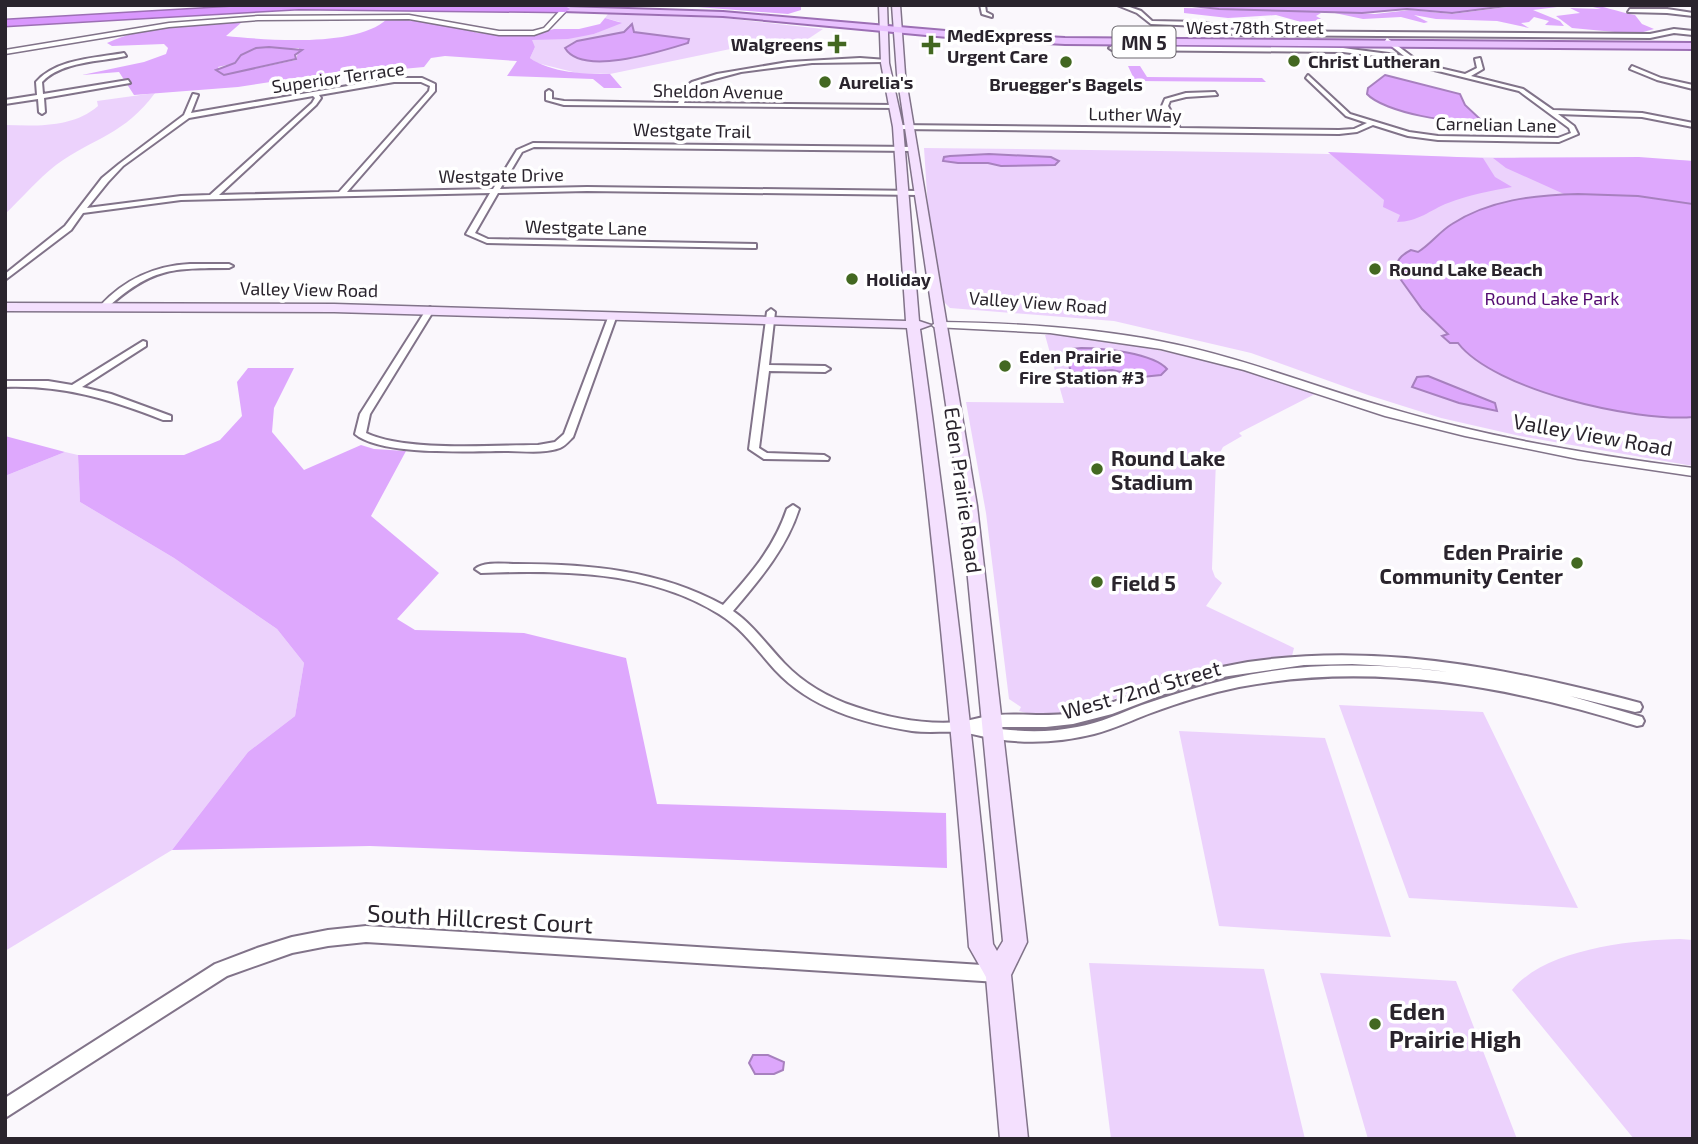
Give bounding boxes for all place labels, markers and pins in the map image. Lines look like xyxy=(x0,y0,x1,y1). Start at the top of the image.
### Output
place label: MedExpress Urgent Care xyxy=(947,24,1053,67)
place label: Walgreens xyxy=(731,33,823,55)
marker: MedExpress Urgent Care xyxy=(921,35,941,55)
marker: Walgreens xyxy=(829,36,845,52)
place label: Christ Lutheran xyxy=(1308,50,1440,72)
marker: Christ Lutheran xyxy=(1286,53,1302,69)
marker: Bruegger's Bagels xyxy=(1058,54,1074,70)
place label: Aurelia's xyxy=(839,71,913,93)
place label: Bruegger's Bagels xyxy=(989,73,1143,95)
marker: Aurelia's xyxy=(817,74,833,90)
place label: Round Lake Beach xyxy=(1389,258,1543,280)
marker: Round Lake Beach xyxy=(1367,261,1383,277)
place label: Holiday xyxy=(866,268,932,290)
marker: Holiday xyxy=(844,271,860,287)
place label: Eden Prairie Fire Station #3 xyxy=(1019,345,1144,388)
marker: Eden Prairie Fire Station #3 xyxy=(997,358,1013,374)
place label: Round Lake Stadium xyxy=(1111,445,1226,494)
marker: Round Lake Stadium xyxy=(1089,461,1105,477)
place label: Eden Prairie Community Center xyxy=(1380,539,1563,589)
marker: Eden Prairie Community Center xyxy=(1569,555,1585,571)
place label: Field 5 xyxy=(1111,570,1176,595)
marker: Field 5 xyxy=(1089,574,1105,590)
place label: Eden Prairie High xyxy=(1389,996,1521,1053)
marker: Eden Prairie High xyxy=(1367,1016,1383,1032)

